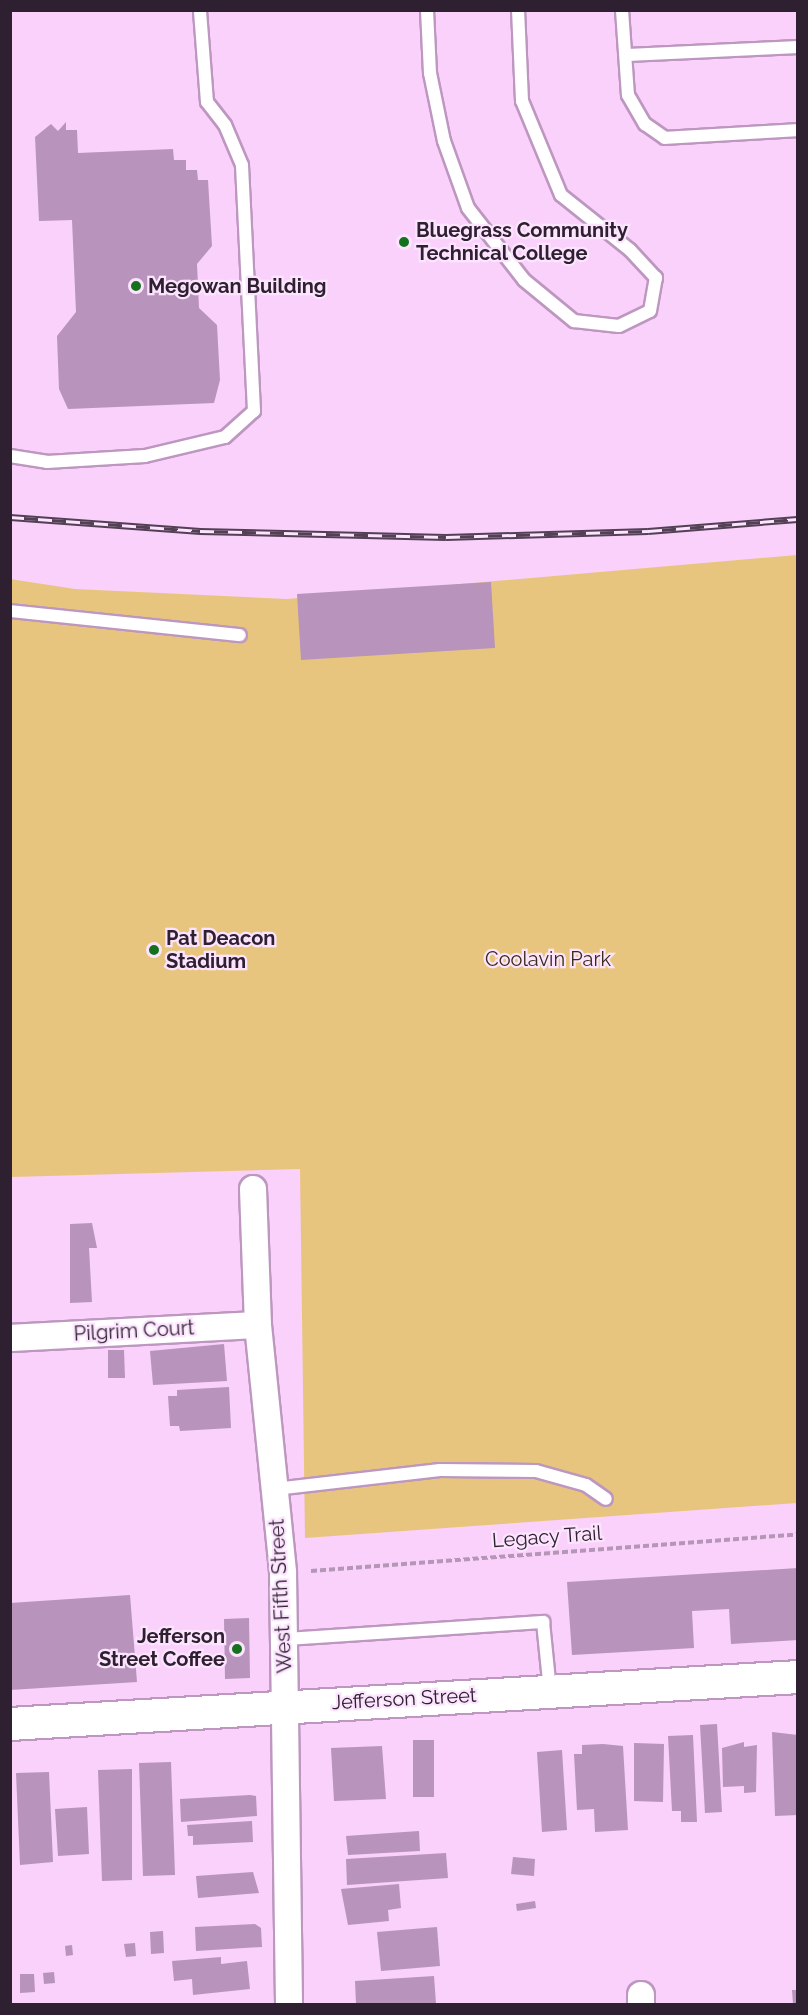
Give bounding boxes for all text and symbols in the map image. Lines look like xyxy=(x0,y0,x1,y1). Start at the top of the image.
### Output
place label: Bluegrass Community Technical College xyxy=(416,219,628,266)
marker: Bluegrass Community Technical College xyxy=(397,235,411,249)
place label: Megowan Building xyxy=(148,274,327,298)
marker: Megowan Building xyxy=(129,279,143,293)
place label: Pat Deacon Stadium xyxy=(166,927,275,974)
marker: Pat Deacon Stadium xyxy=(147,943,161,957)
park label: Coolavin Park xyxy=(485,947,611,971)
street label: Pilgrim Court xyxy=(73,1316,195,1346)
street label: West Fifth Street xyxy=(265,1518,297,1674)
street label: Legacy Trail xyxy=(491,1521,603,1553)
place label: Jefferson Street Coffee xyxy=(99,1625,225,1672)
marker: Jefferson Street Coffee xyxy=(230,1642,244,1656)
street label: Jefferson Street xyxy=(331,1683,477,1715)

